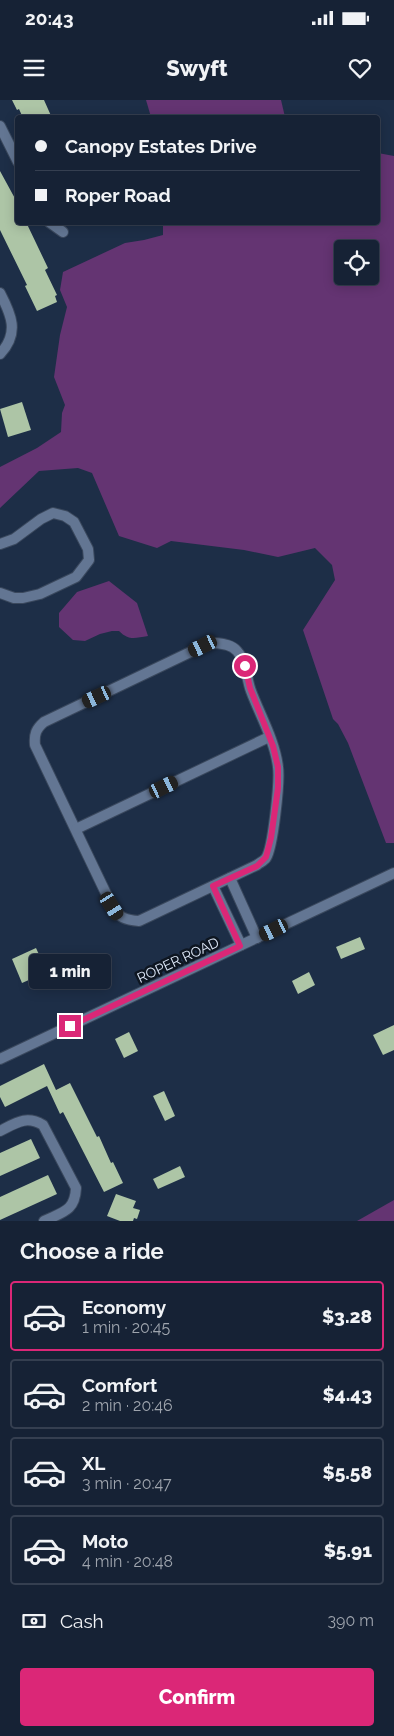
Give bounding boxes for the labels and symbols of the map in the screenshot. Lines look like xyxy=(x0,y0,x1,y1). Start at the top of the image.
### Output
car xyxy=(186,633,219,659)
route start xyxy=(234,655,256,677)
car xyxy=(80,684,113,710)
car xyxy=(147,774,180,800)
car xyxy=(97,889,126,923)
car xyxy=(257,917,290,943)
street label: ROPER ROAD xyxy=(135,934,221,986)
callout: 1 min xyxy=(29,954,111,988)
route end xyxy=(59,1015,81,1037)

